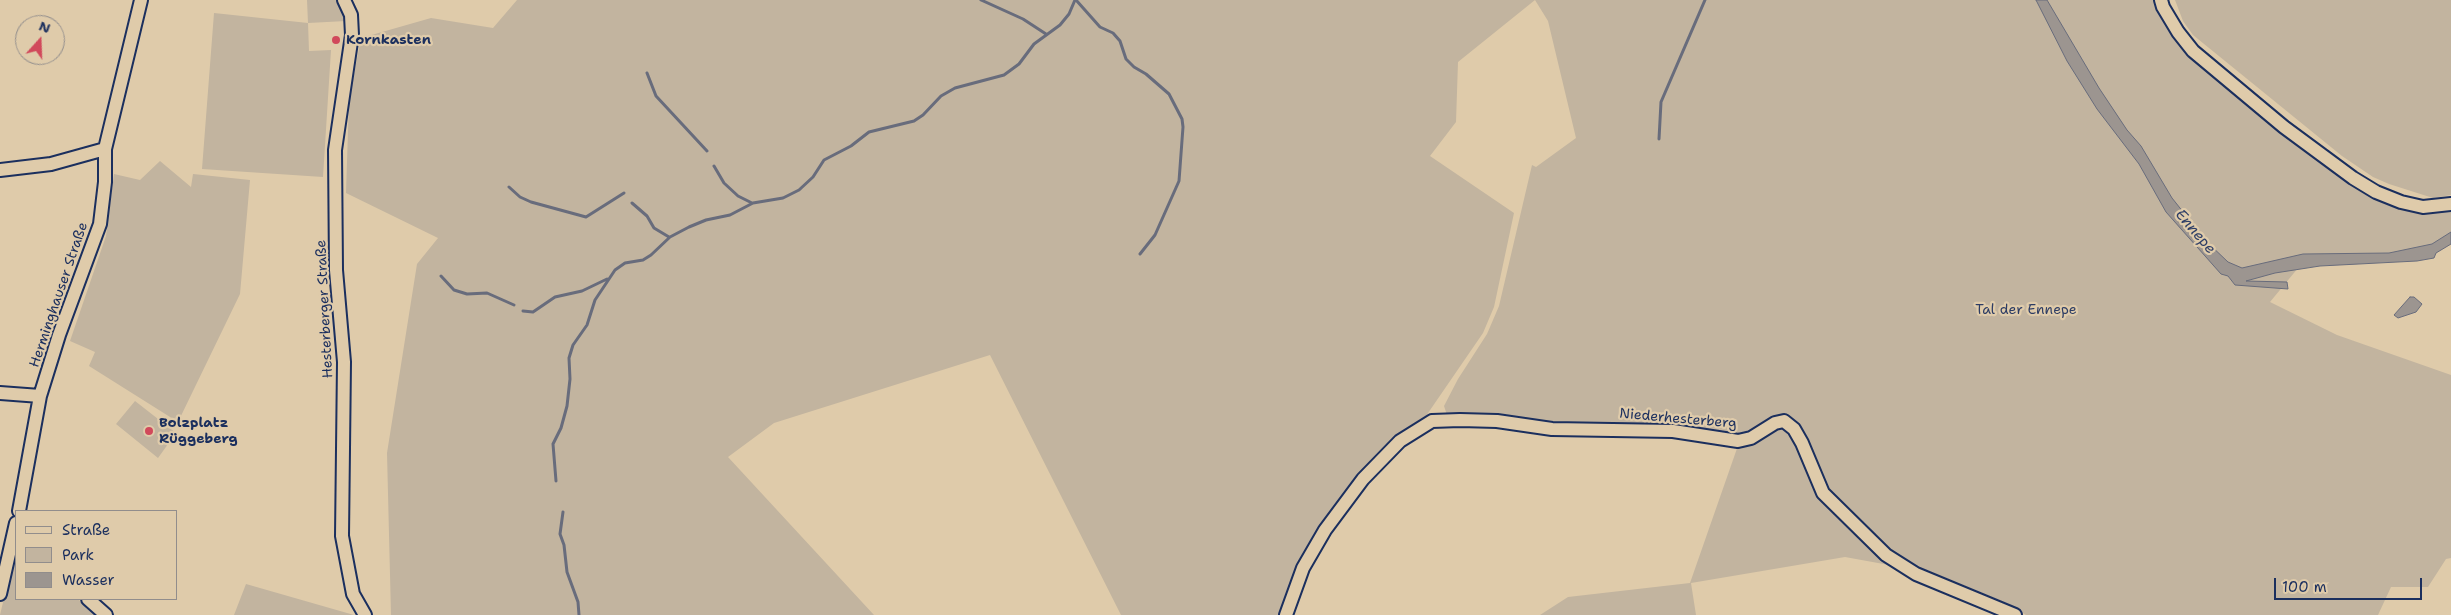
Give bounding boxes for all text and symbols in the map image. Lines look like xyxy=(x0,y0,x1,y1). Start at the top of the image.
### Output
north arrow xyxy=(15,15,65,65)
text: N xyxy=(36,16,53,37)
place label: Kornkasten xyxy=(346,32,431,48)
marker: Kornkasten xyxy=(330,34,342,46)
water label: Ennepe xyxy=(2171,206,2219,258)
street label: Herminghauser Straße xyxy=(26,220,92,370)
street label: Hesterberger Straße xyxy=(313,239,337,379)
park label: Tal der Ennepe xyxy=(1975,302,2077,318)
street label: Niederhesterberg xyxy=(1619,406,1737,432)
place label: Bolzplatz Rüggeberg xyxy=(159,415,238,448)
marker: Bolzplatz Rüggeberg xyxy=(143,425,155,437)
legend xyxy=(15,510,178,600)
text: Straße xyxy=(62,520,110,540)
text: Park xyxy=(62,545,94,565)
scale bar xyxy=(2276,568,2424,600)
text: Wasser xyxy=(62,570,115,590)
text: 100 m xyxy=(2282,577,2327,597)

